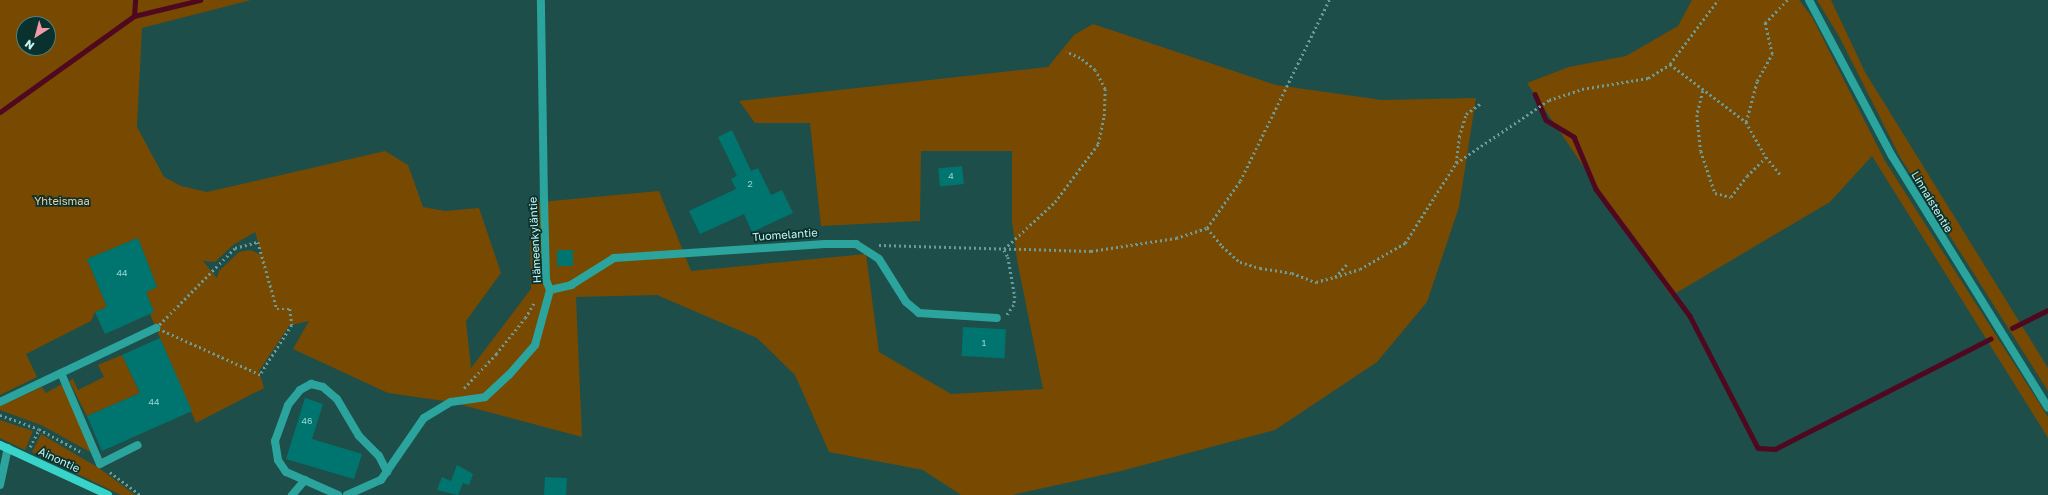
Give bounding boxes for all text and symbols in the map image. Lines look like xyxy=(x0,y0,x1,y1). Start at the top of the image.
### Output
north arrow xyxy=(16,16,56,56)
text: N xyxy=(22,38,36,53)
street label: Linnaistentie xyxy=(1909,169,1955,235)
house number: 4 xyxy=(948,171,954,181)
house number: 2 xyxy=(747,179,753,189)
park label: Yhteismaa xyxy=(34,194,90,208)
street label: Hämeenkyläntie xyxy=(526,196,544,284)
street label: Tuomelantie xyxy=(752,226,818,244)
house number: 44 xyxy=(117,268,127,278)
house number: 1 xyxy=(982,338,986,348)
house number: 44 xyxy=(149,397,159,407)
house number: 46 xyxy=(302,416,312,426)
street label: Ainontie xyxy=(36,445,82,475)

